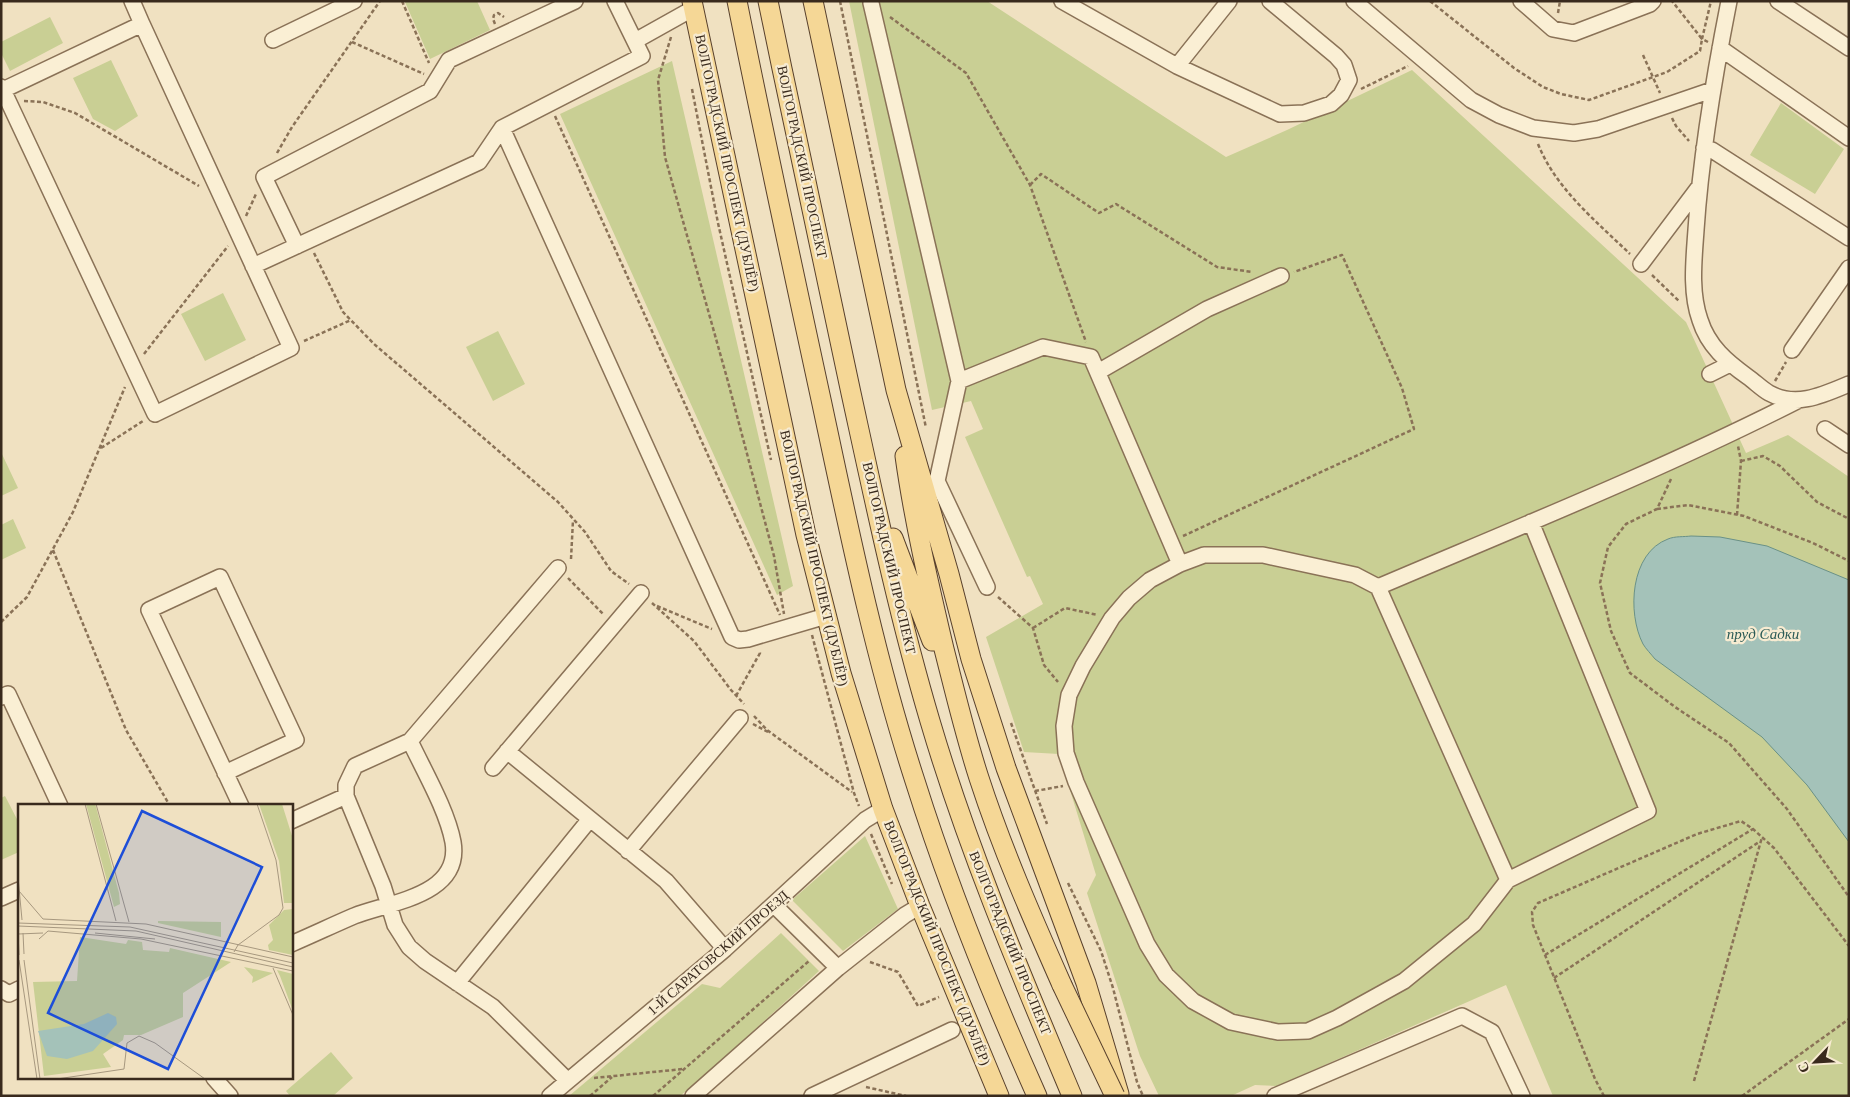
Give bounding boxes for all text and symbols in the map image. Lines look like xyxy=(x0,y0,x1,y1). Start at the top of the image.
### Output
street label: ВОЛГОГРАДСКИЙ ПРОСПЕКТ (ДУБЛЁР) xyxy=(691,33,763,293)
street label: ВОЛГОГРАДСКИЙ ПРОСПЕКТ xyxy=(774,64,831,260)
street label: ВОЛГОГРАДСКИЙ ПРОСПЕКТ (ДУБЛЁР) xyxy=(776,428,852,688)
street label: ВОЛГОГРАДСКИЙ ПРОСПЕКТ xyxy=(860,460,919,656)
water label: пруд Садки xyxy=(1727,626,1799,642)
inset map xyxy=(18,804,292,1080)
street label: ВОЛГОГРАДСКИЙ ПРОСПЕКТ (ДУБЛЁР) xyxy=(880,818,994,1068)
street label: ВОЛГОГРАДСКИЙ ПРОСПЕКТ xyxy=(966,849,1055,1037)
street label: 1-Й САРАТОВСКИЙ ПРОЕЗД xyxy=(644,887,792,1018)
north arrow xyxy=(1790,1037,1840,1087)
text: С xyxy=(1795,1060,1813,1075)

